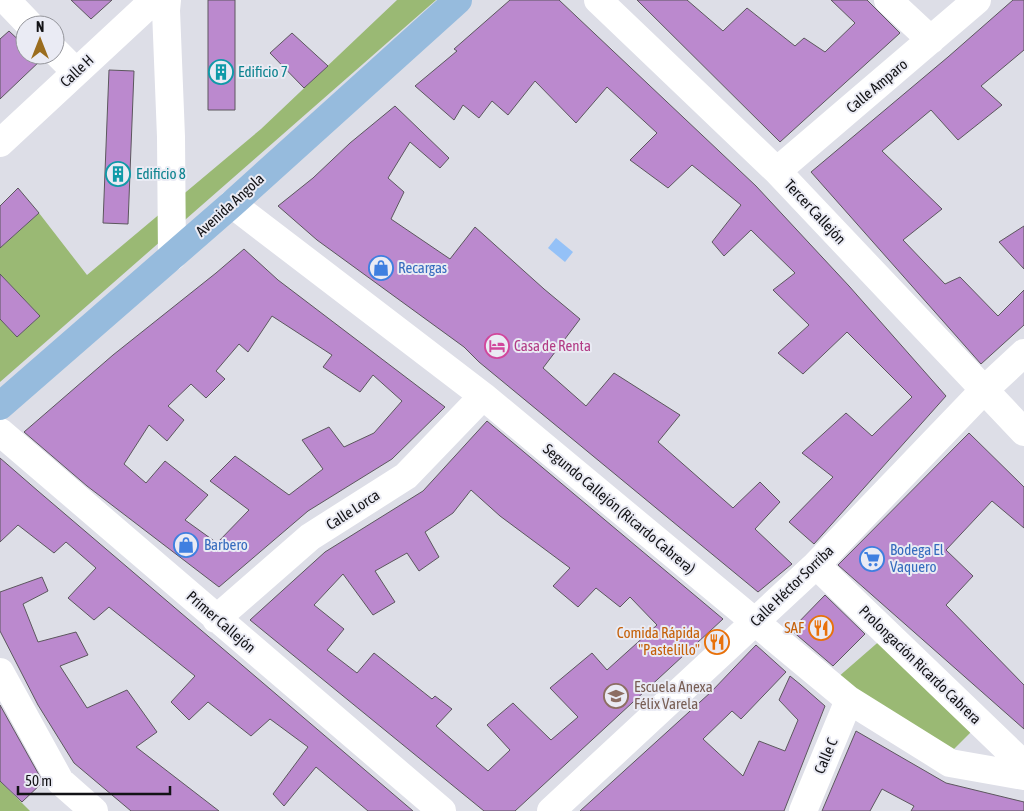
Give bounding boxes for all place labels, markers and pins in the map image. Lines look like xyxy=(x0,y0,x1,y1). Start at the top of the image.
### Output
building icon: Edificio 7 xyxy=(208,59,234,85)
place label: Edificio 7 xyxy=(238,63,288,80)
building icon: Edificio 8 xyxy=(105,161,131,187)
place label: Edificio 8 xyxy=(136,165,186,182)
shop icon: Recargas xyxy=(368,255,394,281)
place label: Recargas xyxy=(398,259,447,276)
hotel icon: Casa de Renta xyxy=(484,333,510,359)
place label: Casa de Renta xyxy=(514,337,591,354)
shop icon: Barbero xyxy=(173,532,199,558)
place label: Barbero xyxy=(204,536,248,553)
place label: Bodega El Vaquero xyxy=(890,541,944,575)
supermarket icon: Bodega El Vaquero xyxy=(859,546,885,572)
restaurant icon: SAF xyxy=(808,615,834,641)
place label: SAF xyxy=(784,619,804,636)
place label: Comida Rápida "Pastelillo" xyxy=(617,624,700,658)
restaurant icon: Comida Rápida "Pastelillo" xyxy=(704,629,730,655)
place label: Escuela Anexa Félix Varela xyxy=(634,678,713,712)
school or university icon: Escuela Anexa Félix Varela xyxy=(603,683,629,709)

